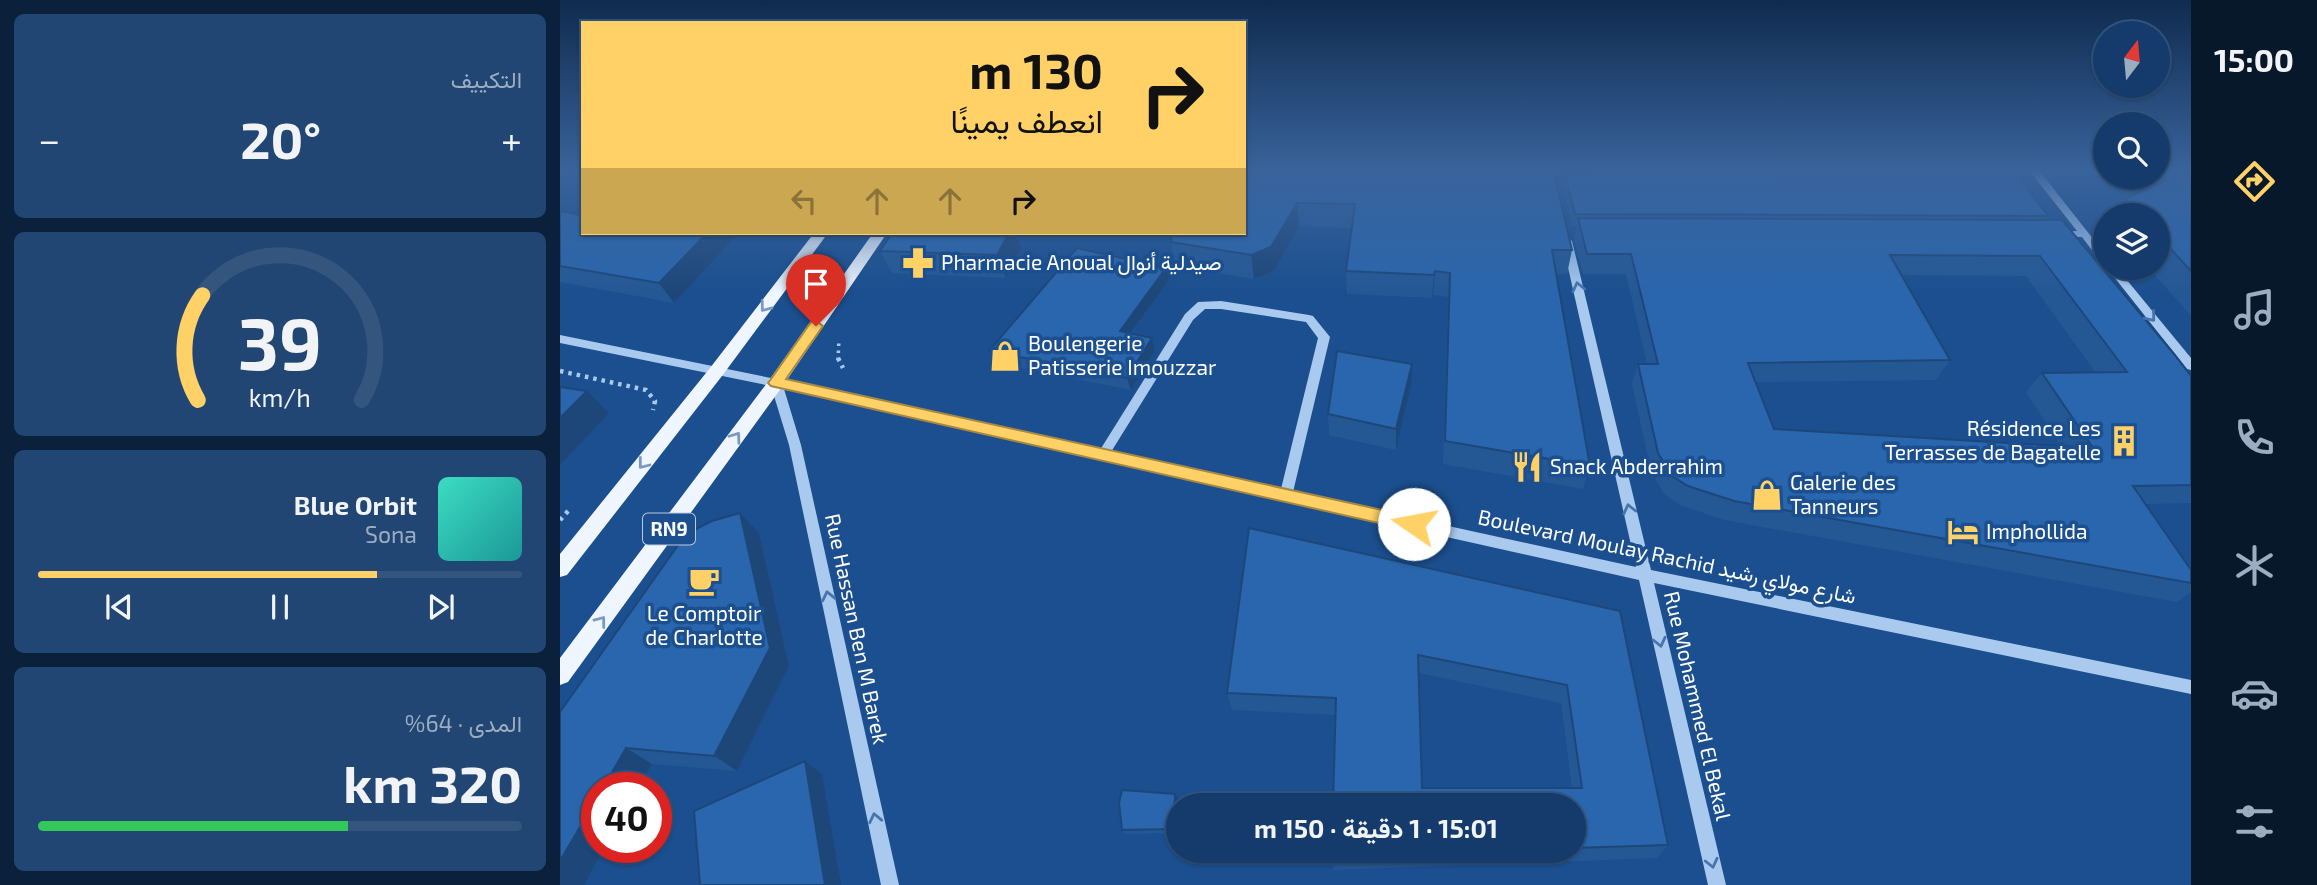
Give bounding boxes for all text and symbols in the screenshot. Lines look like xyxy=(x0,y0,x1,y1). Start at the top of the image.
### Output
north arrow xyxy=(2093,21,2170,98)
map controls xyxy=(2093,21,2170,280)
text: 130 m xyxy=(969,40,1103,99)
text: 15:00 xyxy=(2214,40,2294,78)
icon: right xyxy=(1127,49,1218,140)
text: التكييف xyxy=(451,65,522,93)
text: انعطف يمينًا xyxy=(951,101,1103,139)
text: 20° xyxy=(240,107,321,169)
button: search xyxy=(2093,112,2170,189)
text: − xyxy=(38,116,60,162)
text: + xyxy=(501,116,522,162)
icon: directions xyxy=(2230,157,2279,206)
icon: left xyxy=(785,182,823,220)
icon: ahead xyxy=(858,182,896,220)
icon: ahead xyxy=(931,182,969,220)
icon: right xyxy=(1004,182,1042,220)
button: layers xyxy=(2093,203,2170,280)
pharmacy icon: Pharmacie Anoual صيدلية أنوال xyxy=(901,246,935,280)
place label: Pharmacie Anoual صيدلية أنوال xyxy=(941,249,1222,276)
pin xyxy=(786,254,846,326)
icon: arrive xyxy=(797,265,835,303)
one-way arrow xyxy=(1572,281,1586,293)
icon: music xyxy=(2230,285,2279,334)
text: 39 xyxy=(238,297,322,385)
one-way arrow xyxy=(761,299,774,312)
one-way arrow xyxy=(2143,309,2156,321)
place label: Boulengerie Patisserie Imouzzar xyxy=(1028,330,1217,379)
shop icon: Boulengerie Patisserie Imouzzar xyxy=(988,339,1022,373)
text: km/h xyxy=(249,381,311,411)
icon: phone xyxy=(2230,413,2279,462)
place label: Résidence Les Terrasses de Bagatelle xyxy=(1885,415,2101,464)
building icon: Résidence Les Terrasses de Bagatelle xyxy=(2107,424,2141,458)
one-way arrow xyxy=(728,433,740,445)
restaurant icon: Snack Abderrahim xyxy=(1510,450,1544,484)
place label: Snack Abderrahim xyxy=(1550,453,1723,478)
one-way arrow xyxy=(639,456,652,468)
place label: Galerie des Tanneurs xyxy=(1790,469,1896,518)
shop icon: Galerie des Tanneurs xyxy=(1750,478,1784,512)
position arrow xyxy=(1377,487,1451,561)
text: Blue Orbit xyxy=(294,489,417,520)
street label: Boulevard Moulay Rachid شارع مولاي رشيد xyxy=(1475,503,1859,614)
one-way arrow xyxy=(1623,503,1638,515)
street label: Rue Hassan Ben M Barek xyxy=(821,511,894,747)
road number: RN9 xyxy=(643,514,695,544)
hotel icon: Imphollida xyxy=(1946,515,1980,549)
place label: Imphollida xyxy=(1986,518,2087,543)
text: Sona xyxy=(365,520,417,548)
icon: climate xyxy=(2230,541,2279,590)
cafe icon: Le Comptoir de Charlotte xyxy=(687,564,721,598)
icon: previous xyxy=(100,588,138,626)
icon: pause xyxy=(261,588,299,626)
icon: next xyxy=(422,588,460,626)
street label: Rue Mohammed El Bekal xyxy=(1660,589,1737,824)
one-way arrow xyxy=(821,590,836,602)
place label: Le Comptoir de Charlotte xyxy=(645,600,763,649)
one-way arrow xyxy=(593,616,605,628)
one-way arrow xyxy=(1652,636,1667,648)
icon: car xyxy=(2230,669,2279,718)
text: المدى · 64% xyxy=(405,709,522,737)
text: 320 km xyxy=(343,751,522,813)
speed limit sign: 40 xyxy=(581,772,672,863)
icon: filters xyxy=(2230,797,2279,846)
one-way arrow xyxy=(869,812,884,824)
text: 15:01 · 1 دقيقة · 150 m xyxy=(1254,812,1498,843)
one-way arrow xyxy=(1704,857,1719,869)

